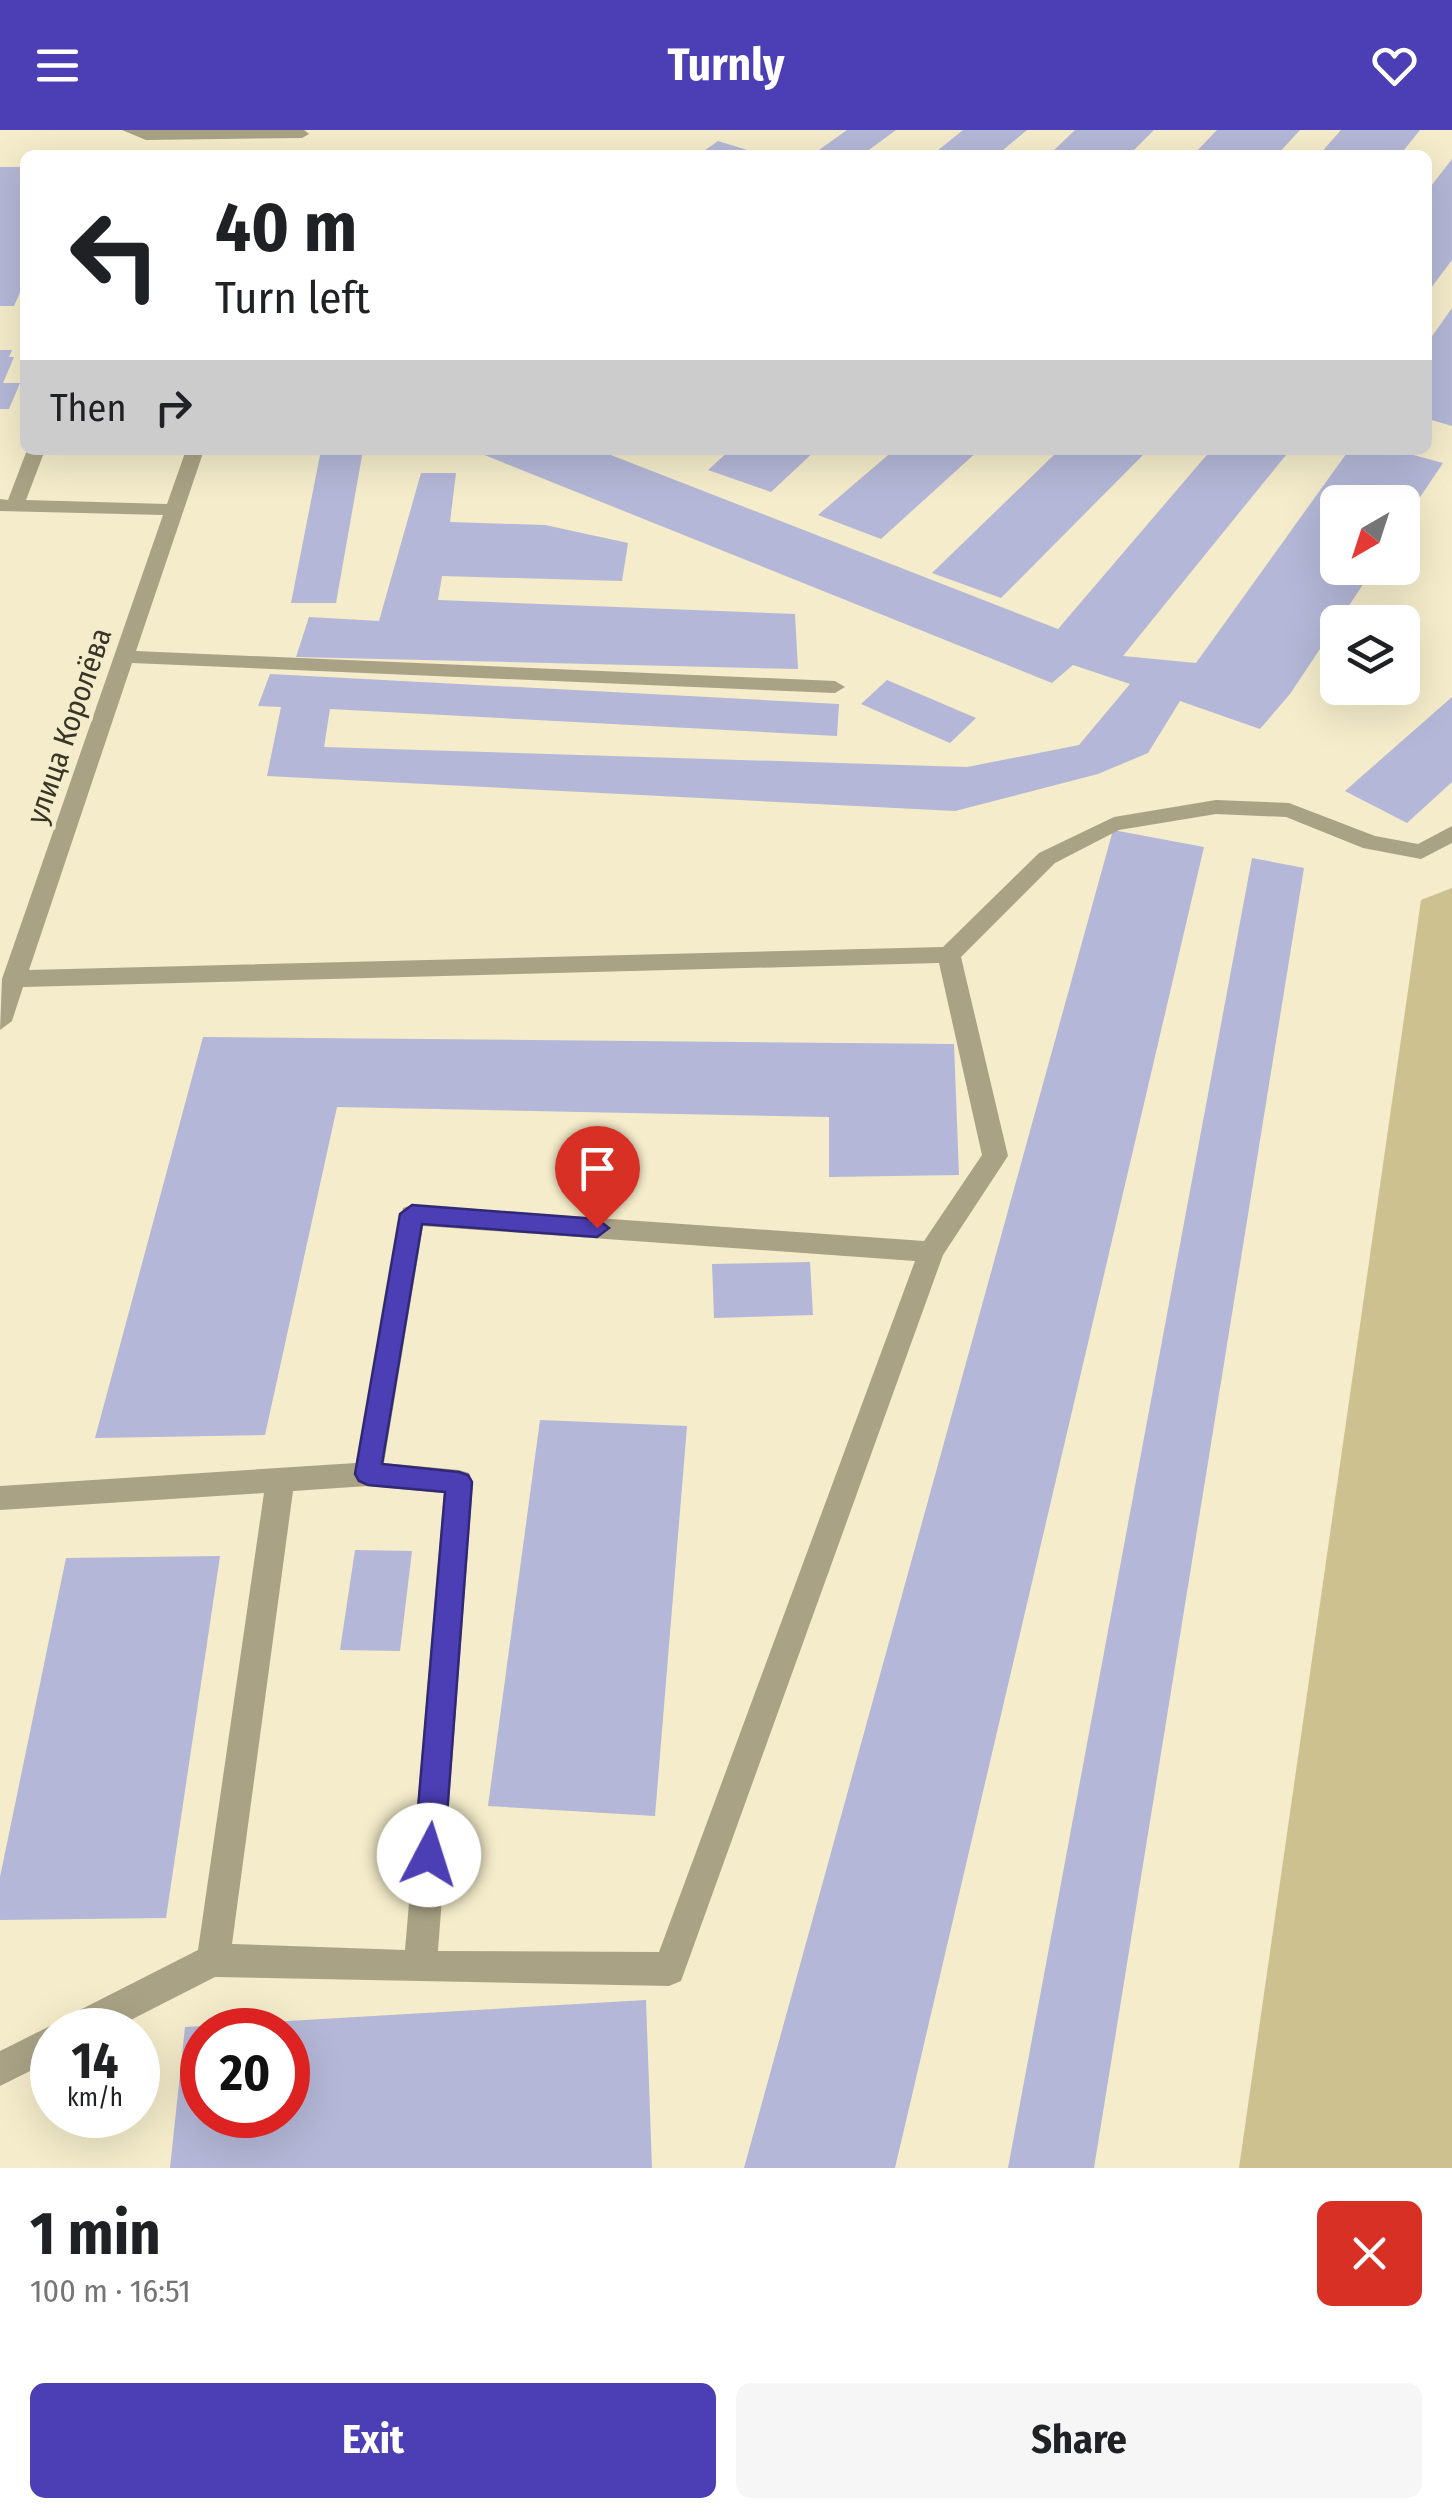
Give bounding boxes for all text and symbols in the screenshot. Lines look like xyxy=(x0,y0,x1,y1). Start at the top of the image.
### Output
icon: menu xyxy=(30,38,85,93)
text: Turnly xyxy=(668,38,784,92)
icon: heart xyxy=(1367,38,1422,93)
text: 40 m xyxy=(215,186,357,270)
icon: left xyxy=(50,190,180,320)
text: Turn left xyxy=(215,271,370,325)
icon: right xyxy=(146,380,201,435)
text: Then xyxy=(50,385,126,431)
north arrow xyxy=(1320,485,1420,585)
map controls xyxy=(1320,485,1420,705)
button: layers xyxy=(1320,605,1420,705)
street label: улица Королёва xyxy=(19,623,119,829)
pin xyxy=(555,1126,640,1229)
icon: arrive xyxy=(570,1141,625,1196)
position arrow xyxy=(377,1803,481,1907)
speed limit sign: 20 xyxy=(180,2008,310,2138)
text: 14 xyxy=(72,2031,118,2091)
text: km/h xyxy=(67,2083,123,2113)
text: 1 min xyxy=(30,2198,161,2270)
button: close xyxy=(1317,2201,1422,2306)
text: 100 m · 16:51 xyxy=(30,2272,191,2310)
button: Exit xyxy=(30,2383,716,2498)
button: Share xyxy=(736,2383,1422,2498)

